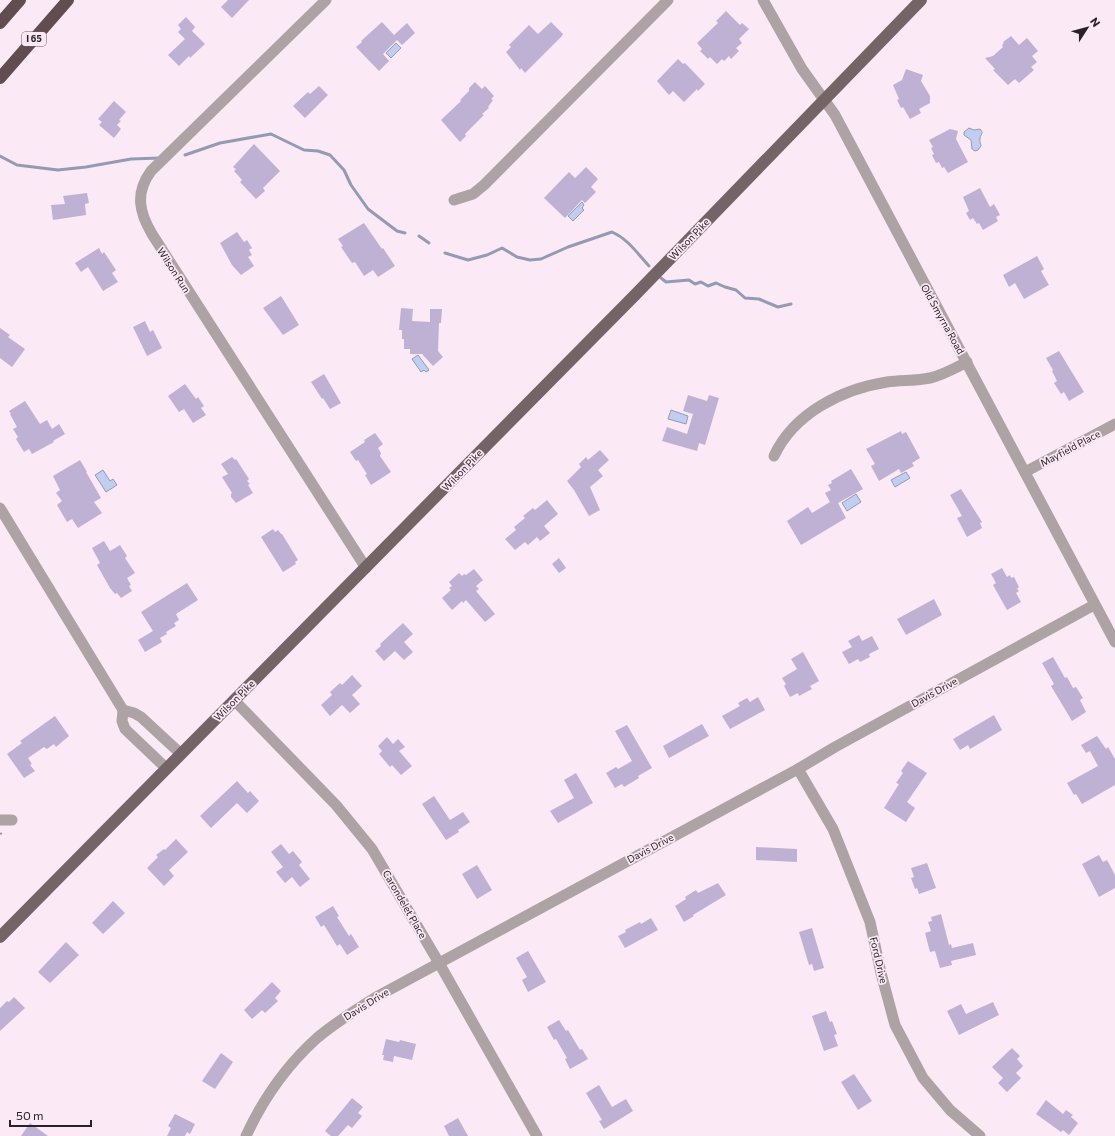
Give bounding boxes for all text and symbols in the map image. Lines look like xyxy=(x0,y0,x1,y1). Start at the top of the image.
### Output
north arrow xyxy=(1067,8,1107,48)
text: N xyxy=(1088,15,1103,29)
road number: I 65 xyxy=(22,32,46,46)
street label: Wilson Pike xyxy=(666,216,712,262)
street label: Wilson Run xyxy=(155,245,193,295)
street label: Old Smyrna Road xyxy=(919,282,967,356)
street label: Mayfield Place xyxy=(1038,427,1102,469)
street label: Wilson Pike xyxy=(439,447,485,493)
street label: Davis Drive xyxy=(909,674,959,710)
street label: Wilson Pike xyxy=(211,677,257,723)
street label: Davis Drive xyxy=(625,831,675,865)
street label: Carondelet Place xyxy=(381,868,429,940)
street label: Ford Drive xyxy=(868,936,890,984)
street label: Davis Drive xyxy=(341,985,391,1023)
scale bar xyxy=(10,1102,91,1128)
text: 50 m xyxy=(16,1108,44,1122)

